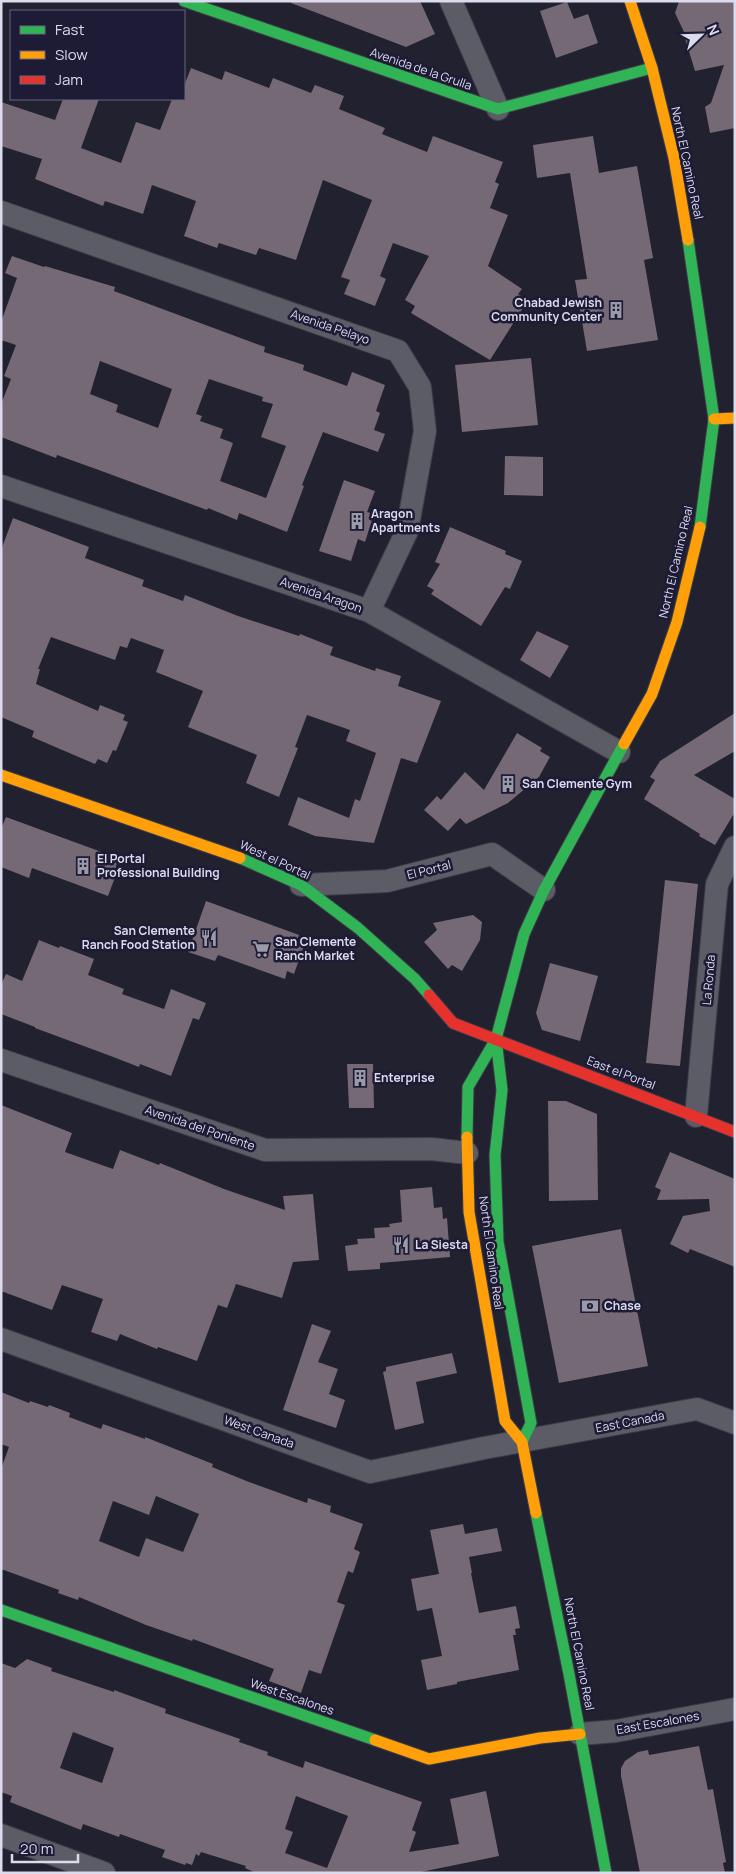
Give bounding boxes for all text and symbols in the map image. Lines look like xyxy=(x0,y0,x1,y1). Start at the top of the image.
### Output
legend xyxy=(10,10,185,100)
north arrow xyxy=(676,10,726,60)
text: Fast xyxy=(55,19,84,40)
text: N xyxy=(703,21,724,38)
street label: Avenida de la Grulla xyxy=(368,43,474,94)
text: Slow xyxy=(55,44,88,65)
text: Jam xyxy=(55,69,83,90)
street label: North El Camino Real xyxy=(667,105,708,221)
place label: Chabad Jewish Community Center xyxy=(491,294,602,325)
building icon: Chabad Jewish Community Center xyxy=(606,300,626,320)
street label: Avenida Pelayo xyxy=(288,305,372,348)
street label: North El Camino Real xyxy=(654,504,697,620)
place label: Aragon Apartments xyxy=(371,505,441,536)
building icon: Aragon Apartments xyxy=(347,511,367,531)
street label: Avenida Aragon xyxy=(278,573,364,616)
building icon: San Clemente Gym xyxy=(498,774,518,794)
place label: San Clemente Gym xyxy=(522,775,632,792)
street label: West el Portal xyxy=(237,836,313,883)
place label: El Portal Professional Building xyxy=(97,850,220,881)
building icon: El Portal Professional Building xyxy=(73,856,93,876)
street label: El Portal xyxy=(405,856,453,883)
place label: San Clemente Ranch Food Station xyxy=(82,922,195,953)
restaurant icon: San Clemente Ranch Food Station xyxy=(199,928,219,948)
place label: San Clemente Ranch Market xyxy=(275,933,356,964)
supermarket icon: San Clemente Ranch Market xyxy=(251,939,271,959)
street label: La Ronda xyxy=(698,954,719,1006)
street label: East el Portal xyxy=(584,1052,658,1093)
building icon: Enterprise xyxy=(350,1068,370,1088)
place label: Enterprise xyxy=(374,1069,435,1086)
street label: Avenida del Poniente xyxy=(143,1101,257,1154)
street label: North El Camino Real xyxy=(475,1195,508,1311)
restaurant icon: La Siesta xyxy=(391,1235,411,1255)
place label: La Siesta xyxy=(415,1236,468,1253)
bank icon: Chase xyxy=(580,1296,600,1316)
place label: Chase xyxy=(604,1297,641,1314)
street label: East Canada xyxy=(594,1407,666,1437)
street label: West Canada xyxy=(222,1411,297,1452)
street label: North El Camino Real xyxy=(560,1596,599,1712)
street label: West Escalones xyxy=(248,1674,336,1719)
street label: East Escalones xyxy=(615,1707,701,1738)
scale bar xyxy=(12,1832,79,1864)
text: 20 m xyxy=(20,1838,53,1859)

